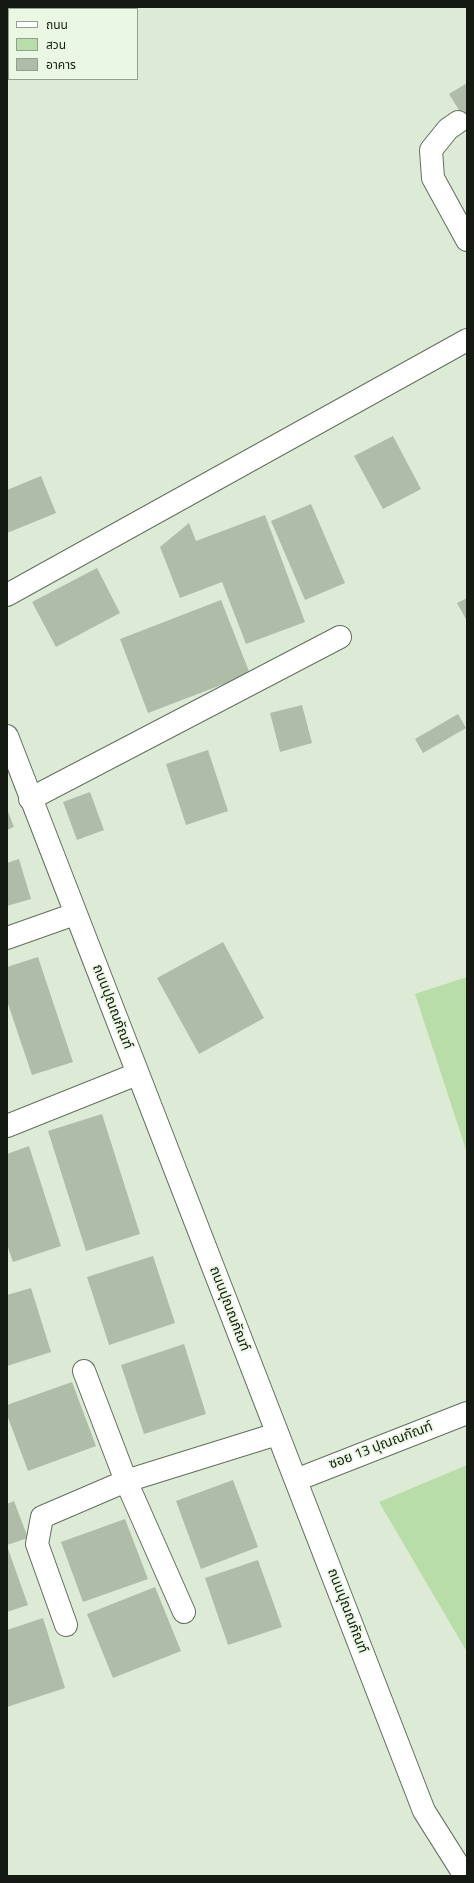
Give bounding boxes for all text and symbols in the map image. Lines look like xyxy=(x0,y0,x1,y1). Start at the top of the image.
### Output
legend xyxy=(8,8,138,80)
text: ถนน xyxy=(46,15,68,34)
text: สวน xyxy=(46,35,66,54)
text: อาคาร xyxy=(46,55,76,74)
street label: ถนนปุณณกัณฑ์ xyxy=(88,962,136,1052)
street label: ถนนปุณณกัณฑ์ xyxy=(205,1264,253,1354)
street label: ซอย 13 ปุณณกัณฑ์ xyxy=(327,1418,435,1474)
street label: ถนนปุณณกัณฑ์ xyxy=(323,1566,371,1656)

